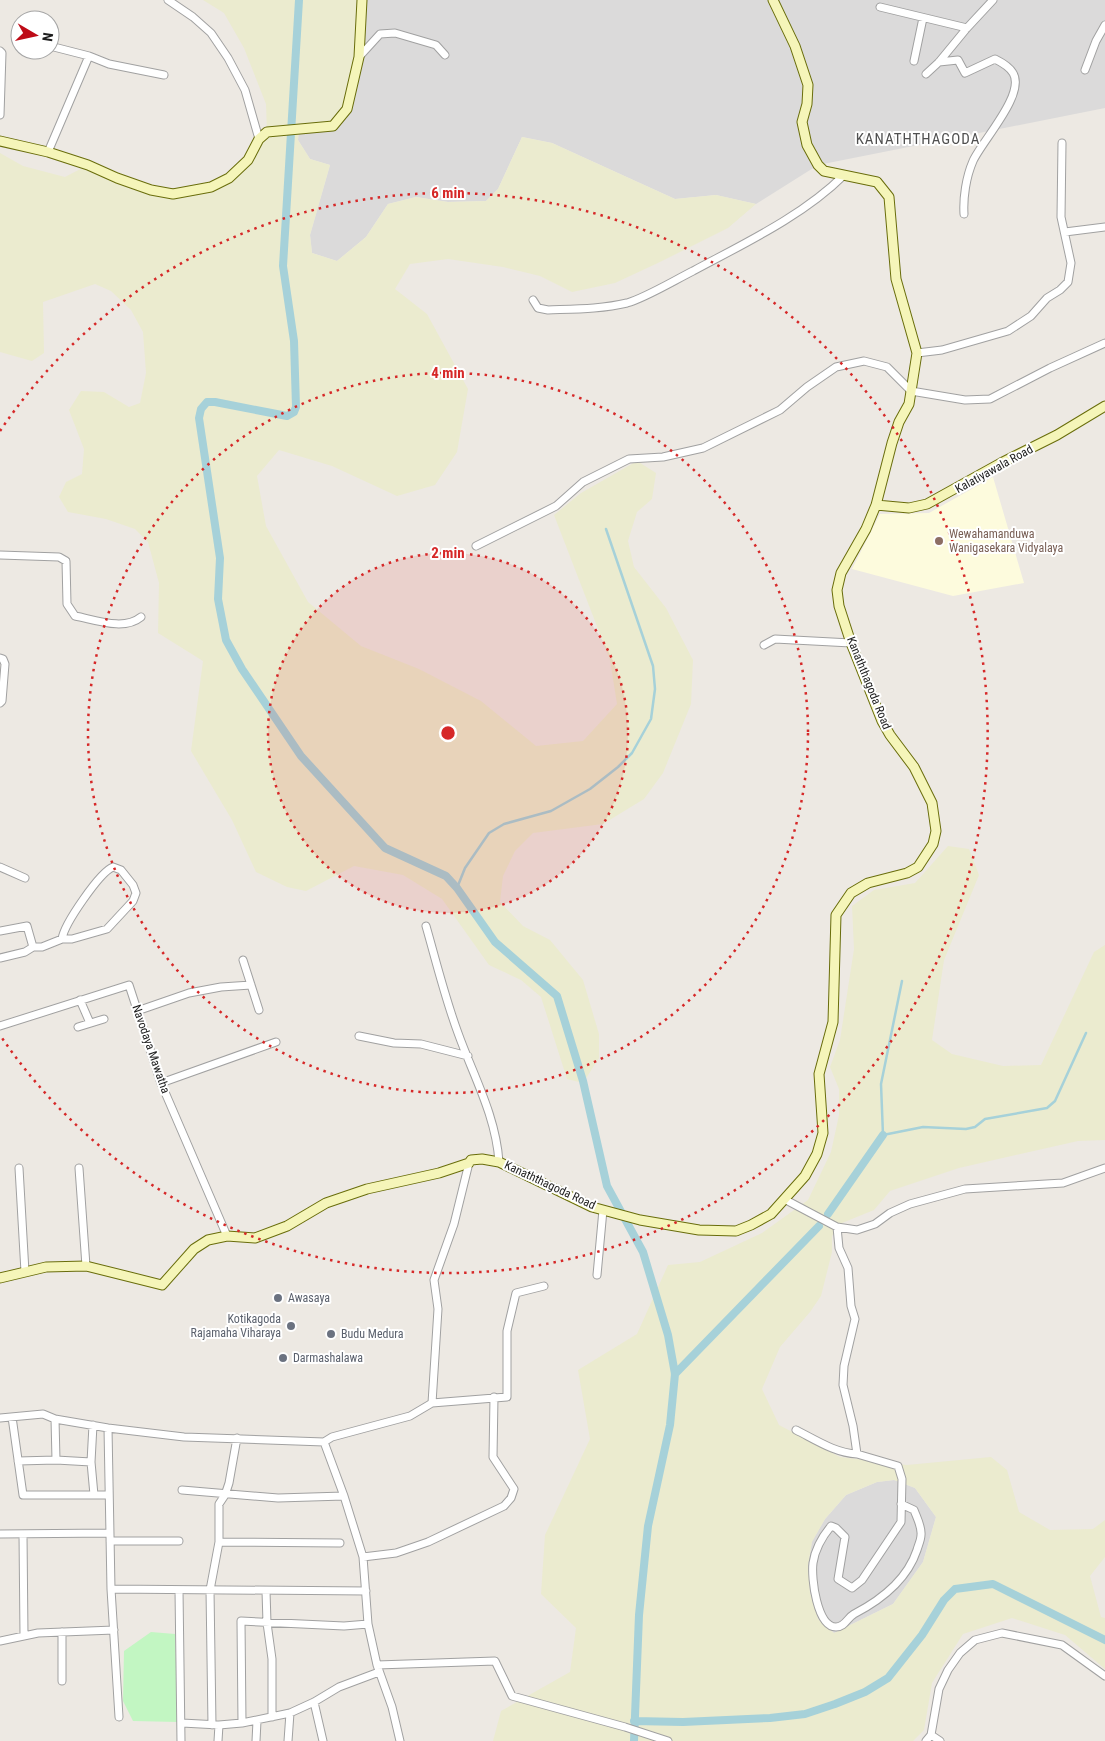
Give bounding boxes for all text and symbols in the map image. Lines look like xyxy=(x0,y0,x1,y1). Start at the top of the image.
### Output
north arrow xyxy=(10,10,60,60)
text: N xyxy=(39,32,56,43)
district label: KANATHTHAGODA xyxy=(856,130,980,148)
text: 6 min xyxy=(431,184,465,202)
text: 4 min xyxy=(431,364,465,382)
street label: Kalatiyawala Road xyxy=(953,442,1035,496)
place label: Wewahamanduwa Wanigasekara Vidyalaya xyxy=(949,527,1064,555)
marker: Wewahamanduwa Wanigasekara Vidyalaya xyxy=(933,535,945,547)
text: 2 min xyxy=(431,544,465,562)
street label: Kanaththagoda Road xyxy=(844,635,894,731)
centre of rings xyxy=(439,724,457,742)
street label: Navodaya Mawatha xyxy=(129,1003,173,1095)
street label: Kanaththagoda Road xyxy=(502,1158,598,1212)
place label: Awasaya xyxy=(288,1291,330,1305)
marker: Awasaya xyxy=(272,1292,284,1304)
place label: Kotikagoda Rajamaha Viharaya xyxy=(191,1312,281,1340)
marker: Kotikagoda Rajamaha Viharaya xyxy=(285,1320,297,1332)
place label: Budu Medura xyxy=(341,1327,404,1341)
marker: Budu Medura xyxy=(325,1328,337,1340)
place label: Darmashalawa xyxy=(293,1351,363,1365)
marker: Darmashalawa xyxy=(277,1352,289,1364)

